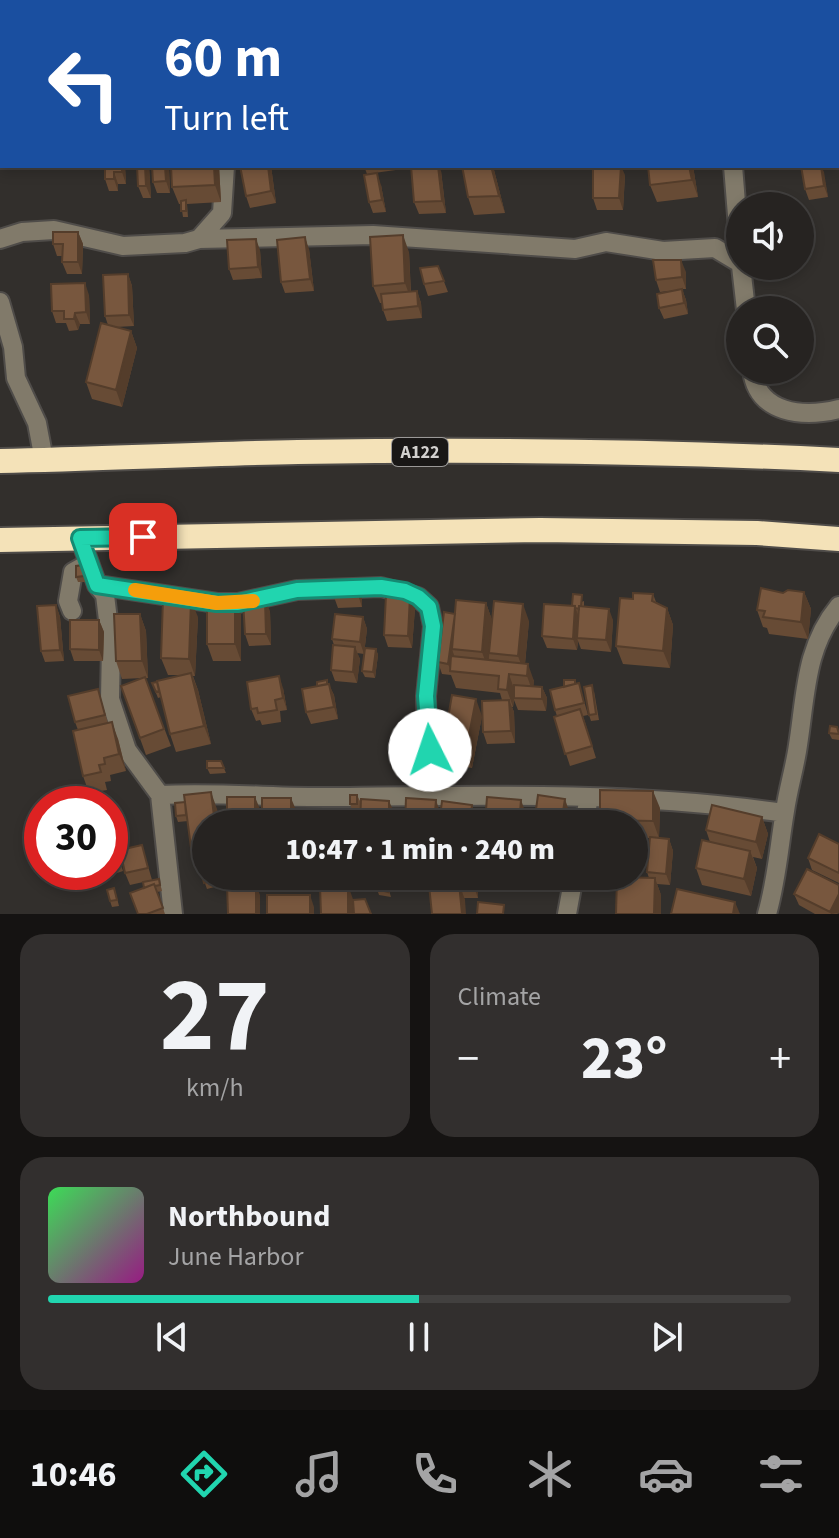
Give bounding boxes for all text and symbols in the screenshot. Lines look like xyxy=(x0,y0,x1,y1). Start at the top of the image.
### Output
text: 60 m xyxy=(164,19,282,98)
icon: left xyxy=(32,32,136,136)
text: Turn left xyxy=(164,93,289,144)
map controls xyxy=(726,192,814,384)
button: sound xyxy=(726,192,814,280)
button: search xyxy=(726,296,814,384)
road number: A122 xyxy=(392,438,448,466)
pin xyxy=(109,503,177,571)
icon: arrive xyxy=(121,515,165,559)
position arrow xyxy=(388,708,472,792)
speed limit sign: 30 xyxy=(24,786,128,890)
text: 10:47 · 1 min · 240 m xyxy=(285,828,555,871)
text: 27 xyxy=(160,943,270,1091)
text: Climate xyxy=(458,978,541,1015)
text: 23° xyxy=(581,1017,667,1102)
text: − xyxy=(458,1028,479,1091)
text: + xyxy=(769,1028,791,1091)
text: km/h xyxy=(186,1069,244,1106)
text: Northbound xyxy=(168,1195,330,1238)
text: June Harbor xyxy=(168,1238,304,1275)
icon: previous xyxy=(150,1315,194,1359)
icon: pause xyxy=(397,1315,441,1359)
icon: next xyxy=(645,1315,689,1359)
icon: directions xyxy=(176,1446,232,1502)
icon: music xyxy=(291,1446,347,1502)
icon: phone xyxy=(407,1446,463,1502)
icon: climate xyxy=(522,1446,578,1502)
icon: car xyxy=(638,1446,694,1502)
icon: filters xyxy=(753,1446,809,1502)
text: 10:46 xyxy=(30,1449,117,1500)

